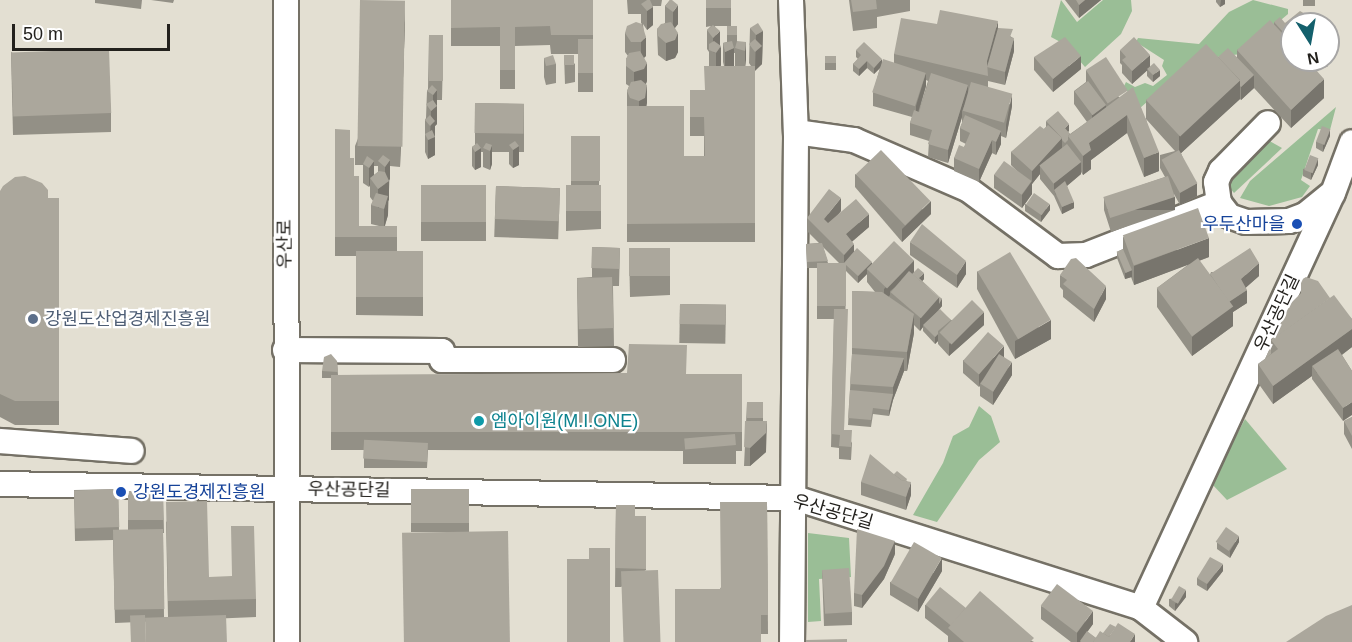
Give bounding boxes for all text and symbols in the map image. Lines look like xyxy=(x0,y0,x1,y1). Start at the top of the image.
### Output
scale bar xyxy=(15,12,172,50)
north arrow xyxy=(1280,12,1340,72)
text: 50 m xyxy=(23,24,63,44)
text: N xyxy=(1306,49,1320,68)
place label: 우두산마을 xyxy=(1202,213,1285,235)
marker: 우두산마을 xyxy=(1290,217,1304,231)
street label: 우산로 xyxy=(274,219,296,269)
street label: 우산공단길 xyxy=(1250,271,1304,355)
place label: 강원도산업경제진흥원 xyxy=(45,308,211,330)
marker: 강원도산업경제진흥원 xyxy=(26,312,40,326)
place label: 엠아이원(M.I.ONE) xyxy=(491,410,638,432)
marker: 엠아이원(M.I.ONE) xyxy=(472,414,486,428)
street label: 우산공단길 xyxy=(307,478,391,502)
place label: 강원도경제진흥원 xyxy=(133,481,265,503)
marker: 강원도경제진흥원 xyxy=(114,485,128,499)
street label: 우산공단길 xyxy=(790,490,876,534)

